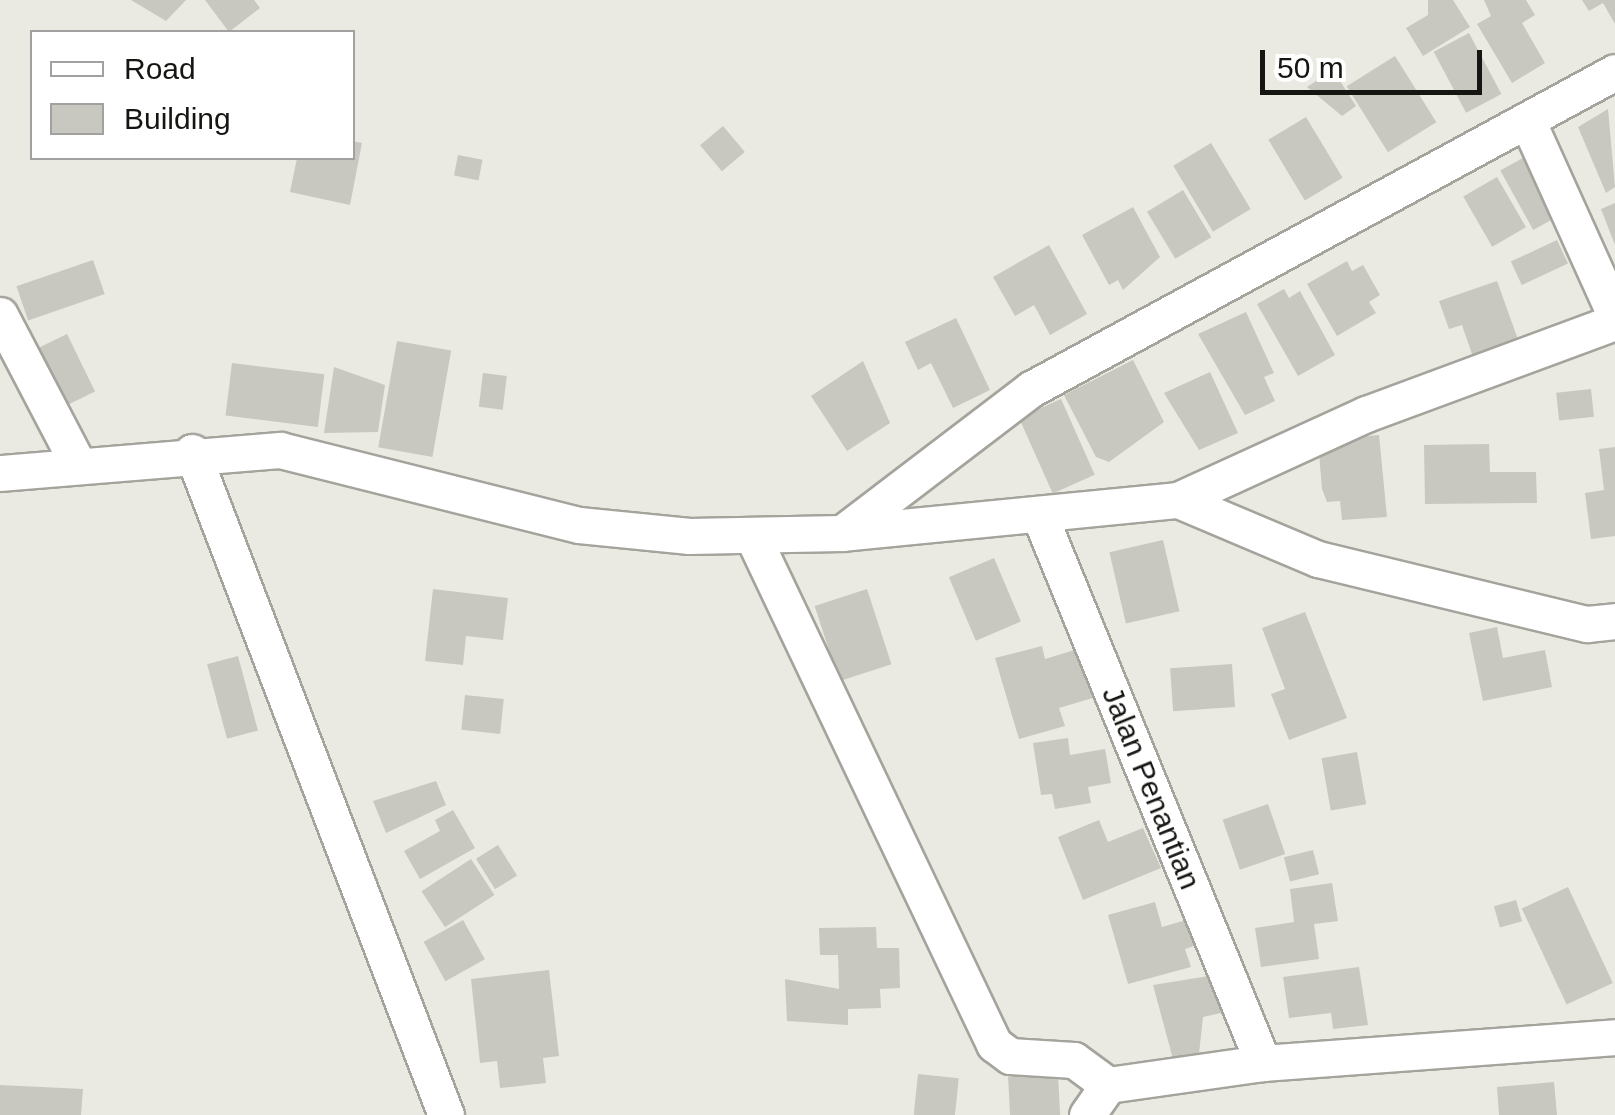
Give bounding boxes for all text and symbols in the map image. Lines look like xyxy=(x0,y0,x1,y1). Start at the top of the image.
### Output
legend xyxy=(30,30,355,160)
scale bar xyxy=(1265,30,1488,92)
text: 50 m xyxy=(1277,51,1344,84)
text: Road xyxy=(124,52,196,85)
text: Building xyxy=(124,102,231,135)
street label: Jalan Penantian xyxy=(1094,682,1208,894)

